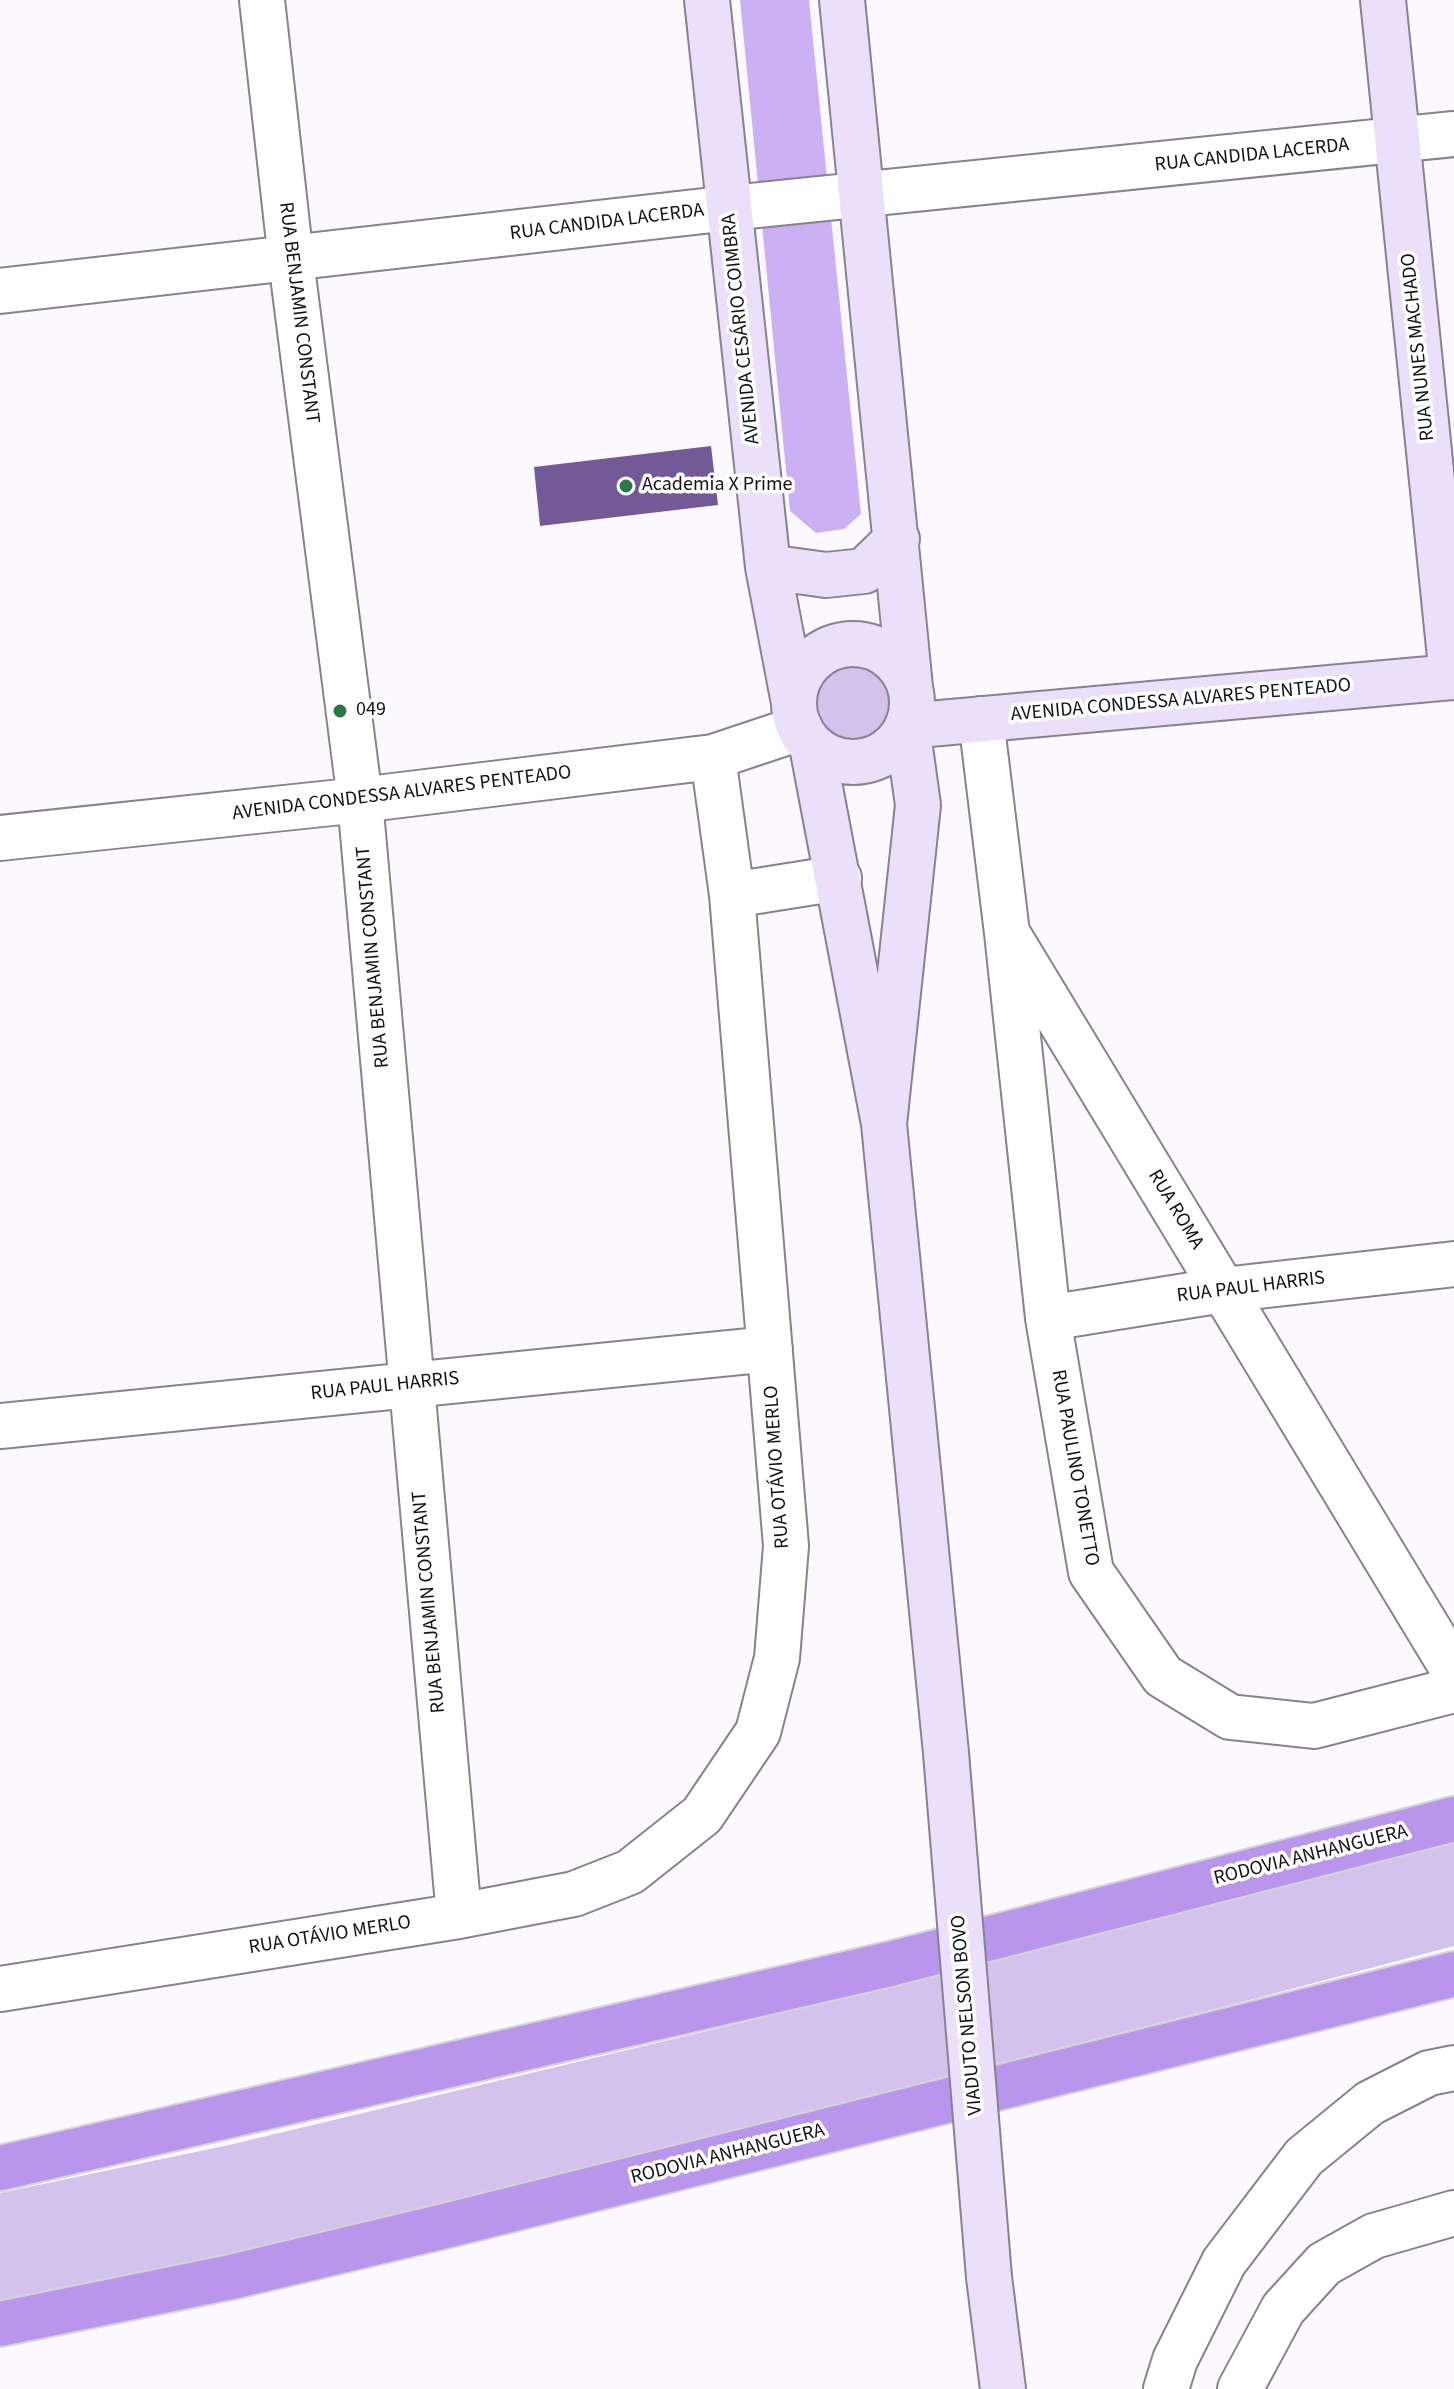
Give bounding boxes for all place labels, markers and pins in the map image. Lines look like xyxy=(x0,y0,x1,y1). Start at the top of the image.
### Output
place label: Academia X Prime xyxy=(642,474,792,498)
marker: Academia X Prime xyxy=(617,477,635,495)
place label: 049 xyxy=(356,699,386,723)
marker: 049 xyxy=(331,702,349,720)

